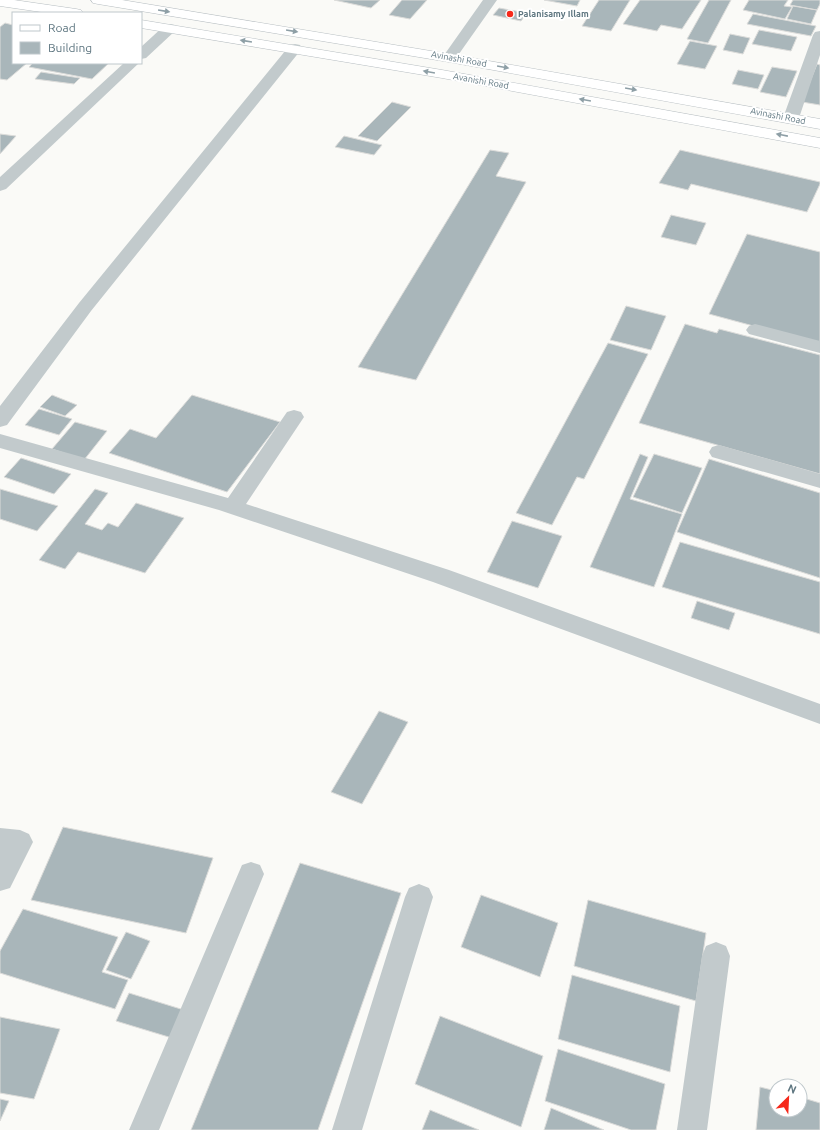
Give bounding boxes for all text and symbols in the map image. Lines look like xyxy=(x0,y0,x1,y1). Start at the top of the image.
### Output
one-way arrow xyxy=(158,8,170,14)
marker: Palanisamy Illam xyxy=(505,9,515,19)
place label: Palanisamy Illam xyxy=(518,9,589,19)
legend xyxy=(12,12,142,64)
text: Road xyxy=(48,21,76,34)
one-way arrow xyxy=(286,28,298,34)
one-way arrow xyxy=(240,37,252,43)
text: Building xyxy=(48,41,92,54)
street label: Avinashi Road xyxy=(430,49,488,69)
one-way arrow xyxy=(497,64,509,70)
one-way arrow xyxy=(423,68,436,74)
street label: Avanishi Road xyxy=(453,71,509,91)
one-way arrow xyxy=(625,87,637,93)
one-way arrow xyxy=(579,96,591,102)
street label: Avinashi Road xyxy=(749,106,807,126)
one-way arrow xyxy=(776,132,788,138)
north arrow xyxy=(768,1078,808,1118)
text: N xyxy=(786,1082,798,1096)

